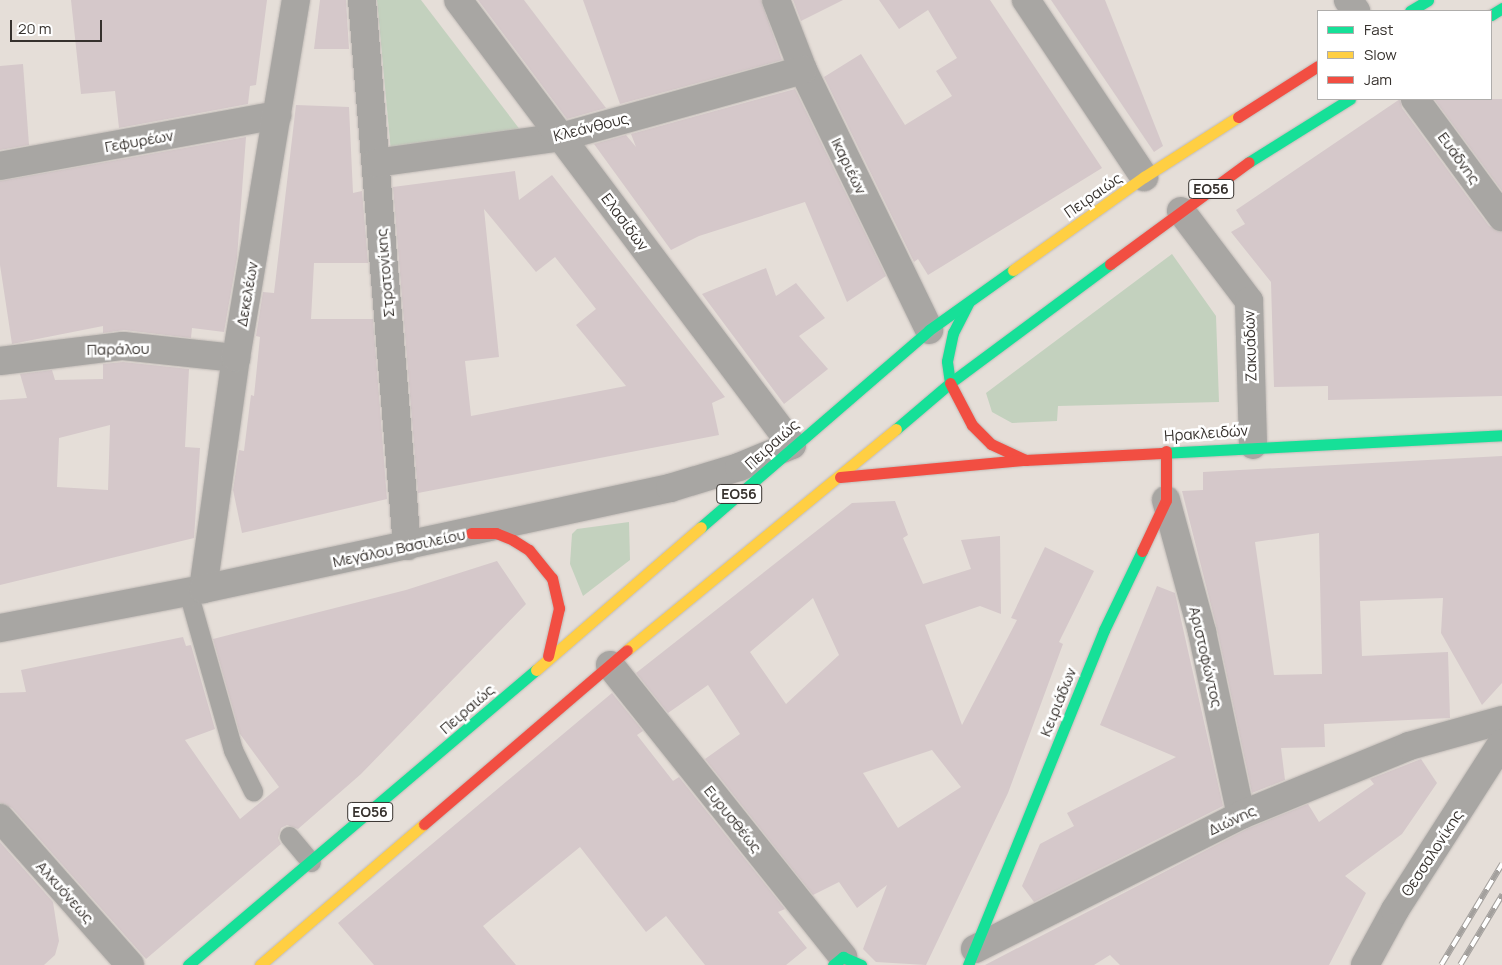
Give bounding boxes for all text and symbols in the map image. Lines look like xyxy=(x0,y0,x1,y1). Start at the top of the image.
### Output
scale bar xyxy=(12,10,105,42)
legend xyxy=(1317,10,1492,100)
text: 20 m xyxy=(18,18,51,39)
text: Fast xyxy=(1364,19,1393,40)
text: Slow xyxy=(1364,44,1397,65)
text: Jam xyxy=(1364,69,1392,90)
street label: Κλεάνθους xyxy=(552,109,630,145)
street label: Γεφυρέων xyxy=(103,126,175,156)
street label: Ευάδνης xyxy=(1434,129,1484,187)
street label: Ικαριέων xyxy=(828,135,870,197)
street label: Πειραιώς xyxy=(1061,169,1125,221)
road number: ΕΟ56 xyxy=(1187,178,1235,200)
street label: Ελασίδων xyxy=(598,190,652,254)
street label: Στρατονίκης xyxy=(372,228,398,318)
street label: Δεκελέων xyxy=(232,260,262,328)
street label: Ζακυάδων xyxy=(1240,310,1260,382)
street label: Παράλου xyxy=(87,339,149,359)
street label: Πειραιώς xyxy=(741,415,803,473)
street label: Ηρακλειδών xyxy=(1163,421,1249,445)
road number: ΕΟ56 xyxy=(715,482,763,506)
street label: Μεγάλου Βασιλείου xyxy=(331,525,467,571)
street label: Αριστοφώντος xyxy=(1186,605,1226,709)
street label: Κειριάδων xyxy=(1036,665,1080,739)
street label: Πειραιώς xyxy=(436,680,498,738)
street label: Ευρυσθέως xyxy=(700,782,766,856)
road number: ΕΟ56 xyxy=(346,800,394,824)
street label: Διώνης xyxy=(1205,801,1259,839)
street label: Θεσσαλονίκης xyxy=(1397,806,1467,900)
street label: Αλκυόνεως xyxy=(32,857,98,927)

